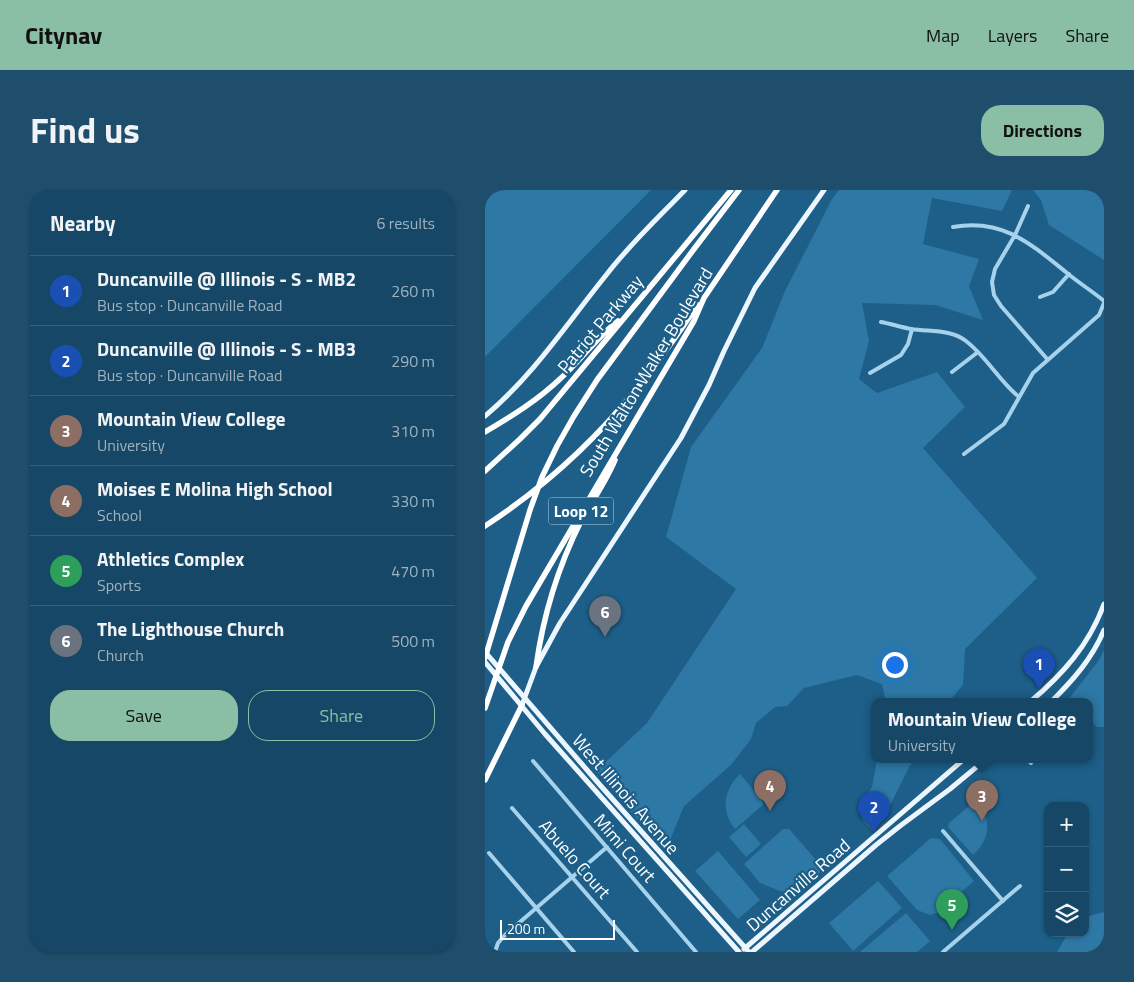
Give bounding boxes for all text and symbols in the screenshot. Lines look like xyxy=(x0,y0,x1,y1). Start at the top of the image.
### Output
text: Citynav xyxy=(25,17,102,53)
text: Map xyxy=(926,22,960,49)
text: Layers xyxy=(988,22,1037,49)
text: Share xyxy=(1065,22,1109,49)
text: Find us xyxy=(30,103,140,157)
button: Directions xyxy=(981,105,1104,156)
text: Nearby xyxy=(50,207,115,239)
text: 6 results xyxy=(376,211,435,235)
street label: South Walton Walker Boulevard xyxy=(573,262,719,482)
text: Duncanville @ Illinois - S - MB2 xyxy=(97,264,356,293)
street label: Patriot Parkway xyxy=(551,269,650,379)
text: 1 xyxy=(62,279,70,303)
text: 260 m xyxy=(391,279,435,303)
text: Bus stop · Duncanville Road xyxy=(97,293,283,317)
text: Duncanville @ Illinois - S - MB3 xyxy=(97,334,356,363)
text: 2 xyxy=(62,349,70,373)
text: 290 m xyxy=(391,349,435,373)
text: Bus stop · Duncanville Road xyxy=(97,363,283,387)
text: Mountain View College xyxy=(97,404,285,433)
text: 3 xyxy=(62,419,70,443)
text: 310 m xyxy=(391,419,435,443)
text: University xyxy=(97,433,165,457)
text: Moises E Molina High School xyxy=(97,474,333,503)
text: 4 xyxy=(62,489,70,513)
text: 330 m xyxy=(391,489,435,513)
road number: Loop 12 xyxy=(549,498,613,524)
text: School xyxy=(97,503,142,527)
text: Athletics Complex xyxy=(97,544,244,573)
text: 5 xyxy=(62,559,70,583)
text: 470 m xyxy=(391,559,435,583)
text: Sports xyxy=(97,573,141,597)
pin: 6 xyxy=(589,596,621,637)
text: The Lighthouse Church xyxy=(97,614,284,643)
text: 6 xyxy=(62,629,70,653)
text: 500 m xyxy=(391,629,435,653)
text: Church xyxy=(97,643,144,667)
pin: 1 xyxy=(1023,648,1055,689)
your location xyxy=(882,652,908,678)
button: Save xyxy=(50,690,238,741)
button: Share xyxy=(248,690,435,741)
popup xyxy=(871,698,1093,763)
text: Mountain View College xyxy=(888,704,1076,733)
street label: West Illinois Avenue xyxy=(566,728,686,860)
text: University xyxy=(888,733,956,757)
pin: 4 xyxy=(754,770,786,811)
pin: 3 xyxy=(966,780,998,821)
pin: 2 xyxy=(858,791,890,832)
map controls xyxy=(1044,802,1089,937)
button: + xyxy=(1044,802,1089,847)
street label: Mimi Court xyxy=(588,808,663,889)
street label: Abuelo Court xyxy=(533,813,618,905)
street label: Duncanville Road xyxy=(740,832,856,938)
button: − xyxy=(1044,847,1089,892)
pin: 5 xyxy=(936,889,968,930)
button: layers xyxy=(1044,892,1089,937)
scale bar xyxy=(500,917,615,940)
text: 200 m xyxy=(507,918,545,939)

